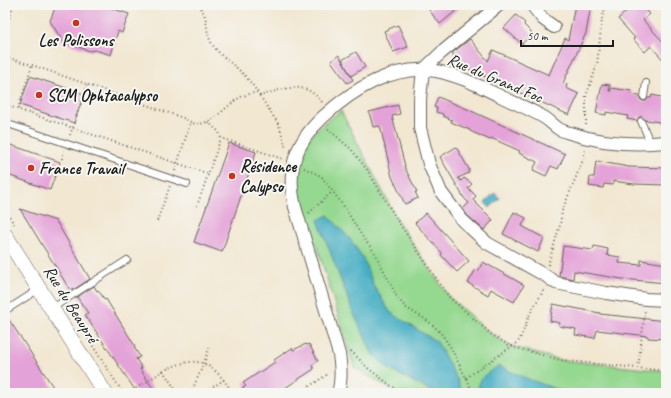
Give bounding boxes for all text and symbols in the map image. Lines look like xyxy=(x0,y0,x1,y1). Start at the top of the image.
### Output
marker: Les Polissons xyxy=(71,18,81,28)
scale bar xyxy=(521,22,613,48)
text: 50 m xyxy=(527,28,549,44)
place label: Les Polissons xyxy=(39,30,116,51)
street label: Rue du Grand Foc xyxy=(444,49,547,108)
place label: SCM Ophtacalypso xyxy=(47,85,159,106)
marker: SCM Ophtacalypso xyxy=(34,90,44,100)
place label: Résidence Calypso xyxy=(240,156,298,197)
place label: France Travail xyxy=(39,158,127,179)
marker: France Travail xyxy=(26,163,36,173)
marker: Résidence Calypso xyxy=(227,171,237,181)
street label: Rue du Beaupré xyxy=(39,261,104,349)

